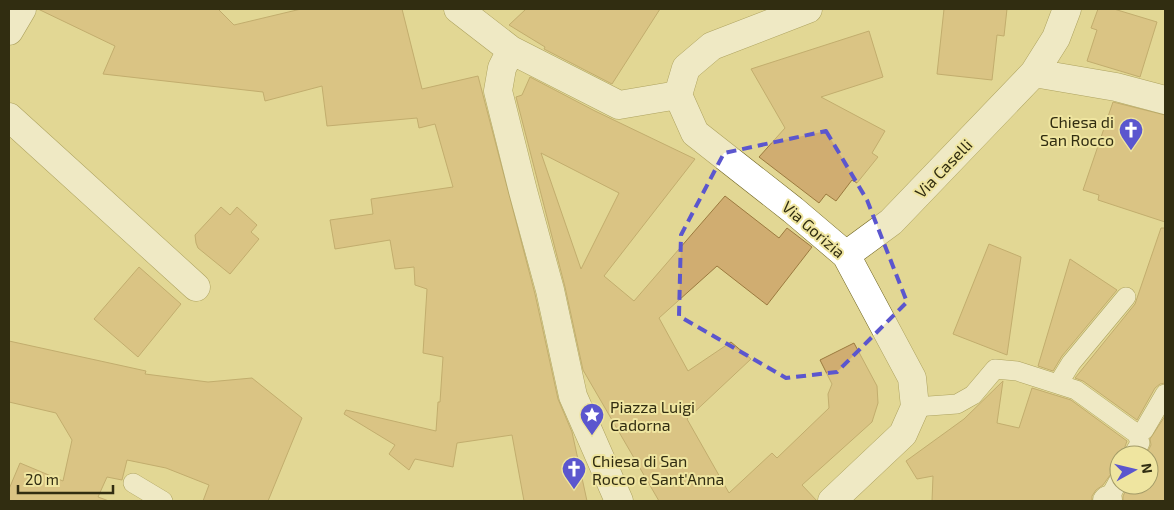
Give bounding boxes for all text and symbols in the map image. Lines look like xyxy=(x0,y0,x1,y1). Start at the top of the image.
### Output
place label: Chiesa di San Rocco xyxy=(1040,112,1114,149)
church icon: Chiesa di San Rocco xyxy=(1118,117,1144,151)
street label: Via Caselli xyxy=(910,135,976,201)
street label: Via Gorizia xyxy=(779,197,849,261)
place label: Piazza Luigi Cadorna xyxy=(610,397,695,434)
place icon: Piazza Luigi Cadorna xyxy=(579,402,605,436)
north arrow xyxy=(1109,445,1159,495)
place label: Chiesa di San Rocco e Sant'Anna xyxy=(592,451,724,488)
church icon: Chiesa di San Rocco e Sant'Anna xyxy=(561,456,587,490)
scale bar xyxy=(18,462,112,494)
text: N xyxy=(1138,462,1156,474)
text: 20 m xyxy=(25,470,59,488)

